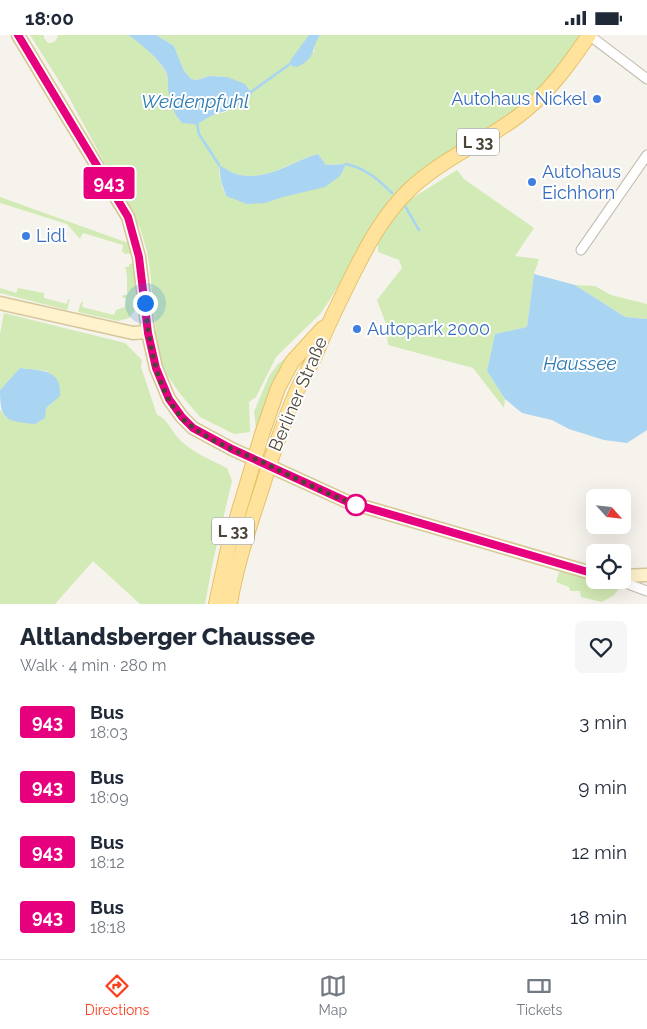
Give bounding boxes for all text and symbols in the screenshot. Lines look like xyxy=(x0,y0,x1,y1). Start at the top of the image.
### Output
text: 18:00 xyxy=(25,7,74,29)
place label: Autohaus Nickel xyxy=(451,88,587,109)
water label: Weidenpfuhl xyxy=(141,90,249,112)
marker: Autohaus Nickel xyxy=(591,93,603,105)
road number: L 33 xyxy=(457,129,499,155)
place label: Autohaus Eichhorn xyxy=(542,161,621,203)
line badge: 943 xyxy=(80,167,138,199)
text: 943 xyxy=(94,172,124,193)
marker: Autohaus Eichhorn xyxy=(526,176,538,188)
place label: Lidl xyxy=(36,225,67,246)
marker: Lidl xyxy=(20,230,32,242)
your location xyxy=(133,291,158,316)
place label: Autopark 2000 xyxy=(367,318,490,339)
marker: Autopark 2000 xyxy=(351,323,363,335)
street label: Berliner Straße xyxy=(264,333,331,454)
water label: Haussee xyxy=(543,352,617,374)
north arrow xyxy=(586,489,631,534)
map controls xyxy=(586,489,631,589)
unlabelled marker xyxy=(345,494,367,516)
road number: L 33 xyxy=(212,517,254,545)
button: locate xyxy=(586,544,631,589)
button: heart xyxy=(575,621,627,673)
text: Altlandsberger Chaussee xyxy=(20,622,315,651)
text: Walk · 4 min · 280 m xyxy=(20,656,167,675)
text: Bus xyxy=(90,701,124,723)
text: 943 xyxy=(32,711,63,732)
text: 3 min xyxy=(579,711,627,733)
text: 18:03 xyxy=(90,723,128,742)
text: Bus xyxy=(90,766,124,788)
text: 943 xyxy=(32,776,63,797)
text: 9 min xyxy=(578,776,627,798)
text: 18:09 xyxy=(90,788,129,807)
text: Bus xyxy=(90,831,124,853)
text: 943 xyxy=(32,841,63,862)
text: 12 min xyxy=(571,841,627,863)
text: 18:12 xyxy=(90,853,125,872)
text: Bus xyxy=(90,896,124,918)
text: 943 xyxy=(32,906,63,927)
text: 18 min xyxy=(570,906,627,928)
text: 18:18 xyxy=(90,918,126,937)
tab: Directions xyxy=(85,972,149,1018)
tab: Map xyxy=(319,972,347,1018)
tab: Tickets xyxy=(516,972,562,1018)

